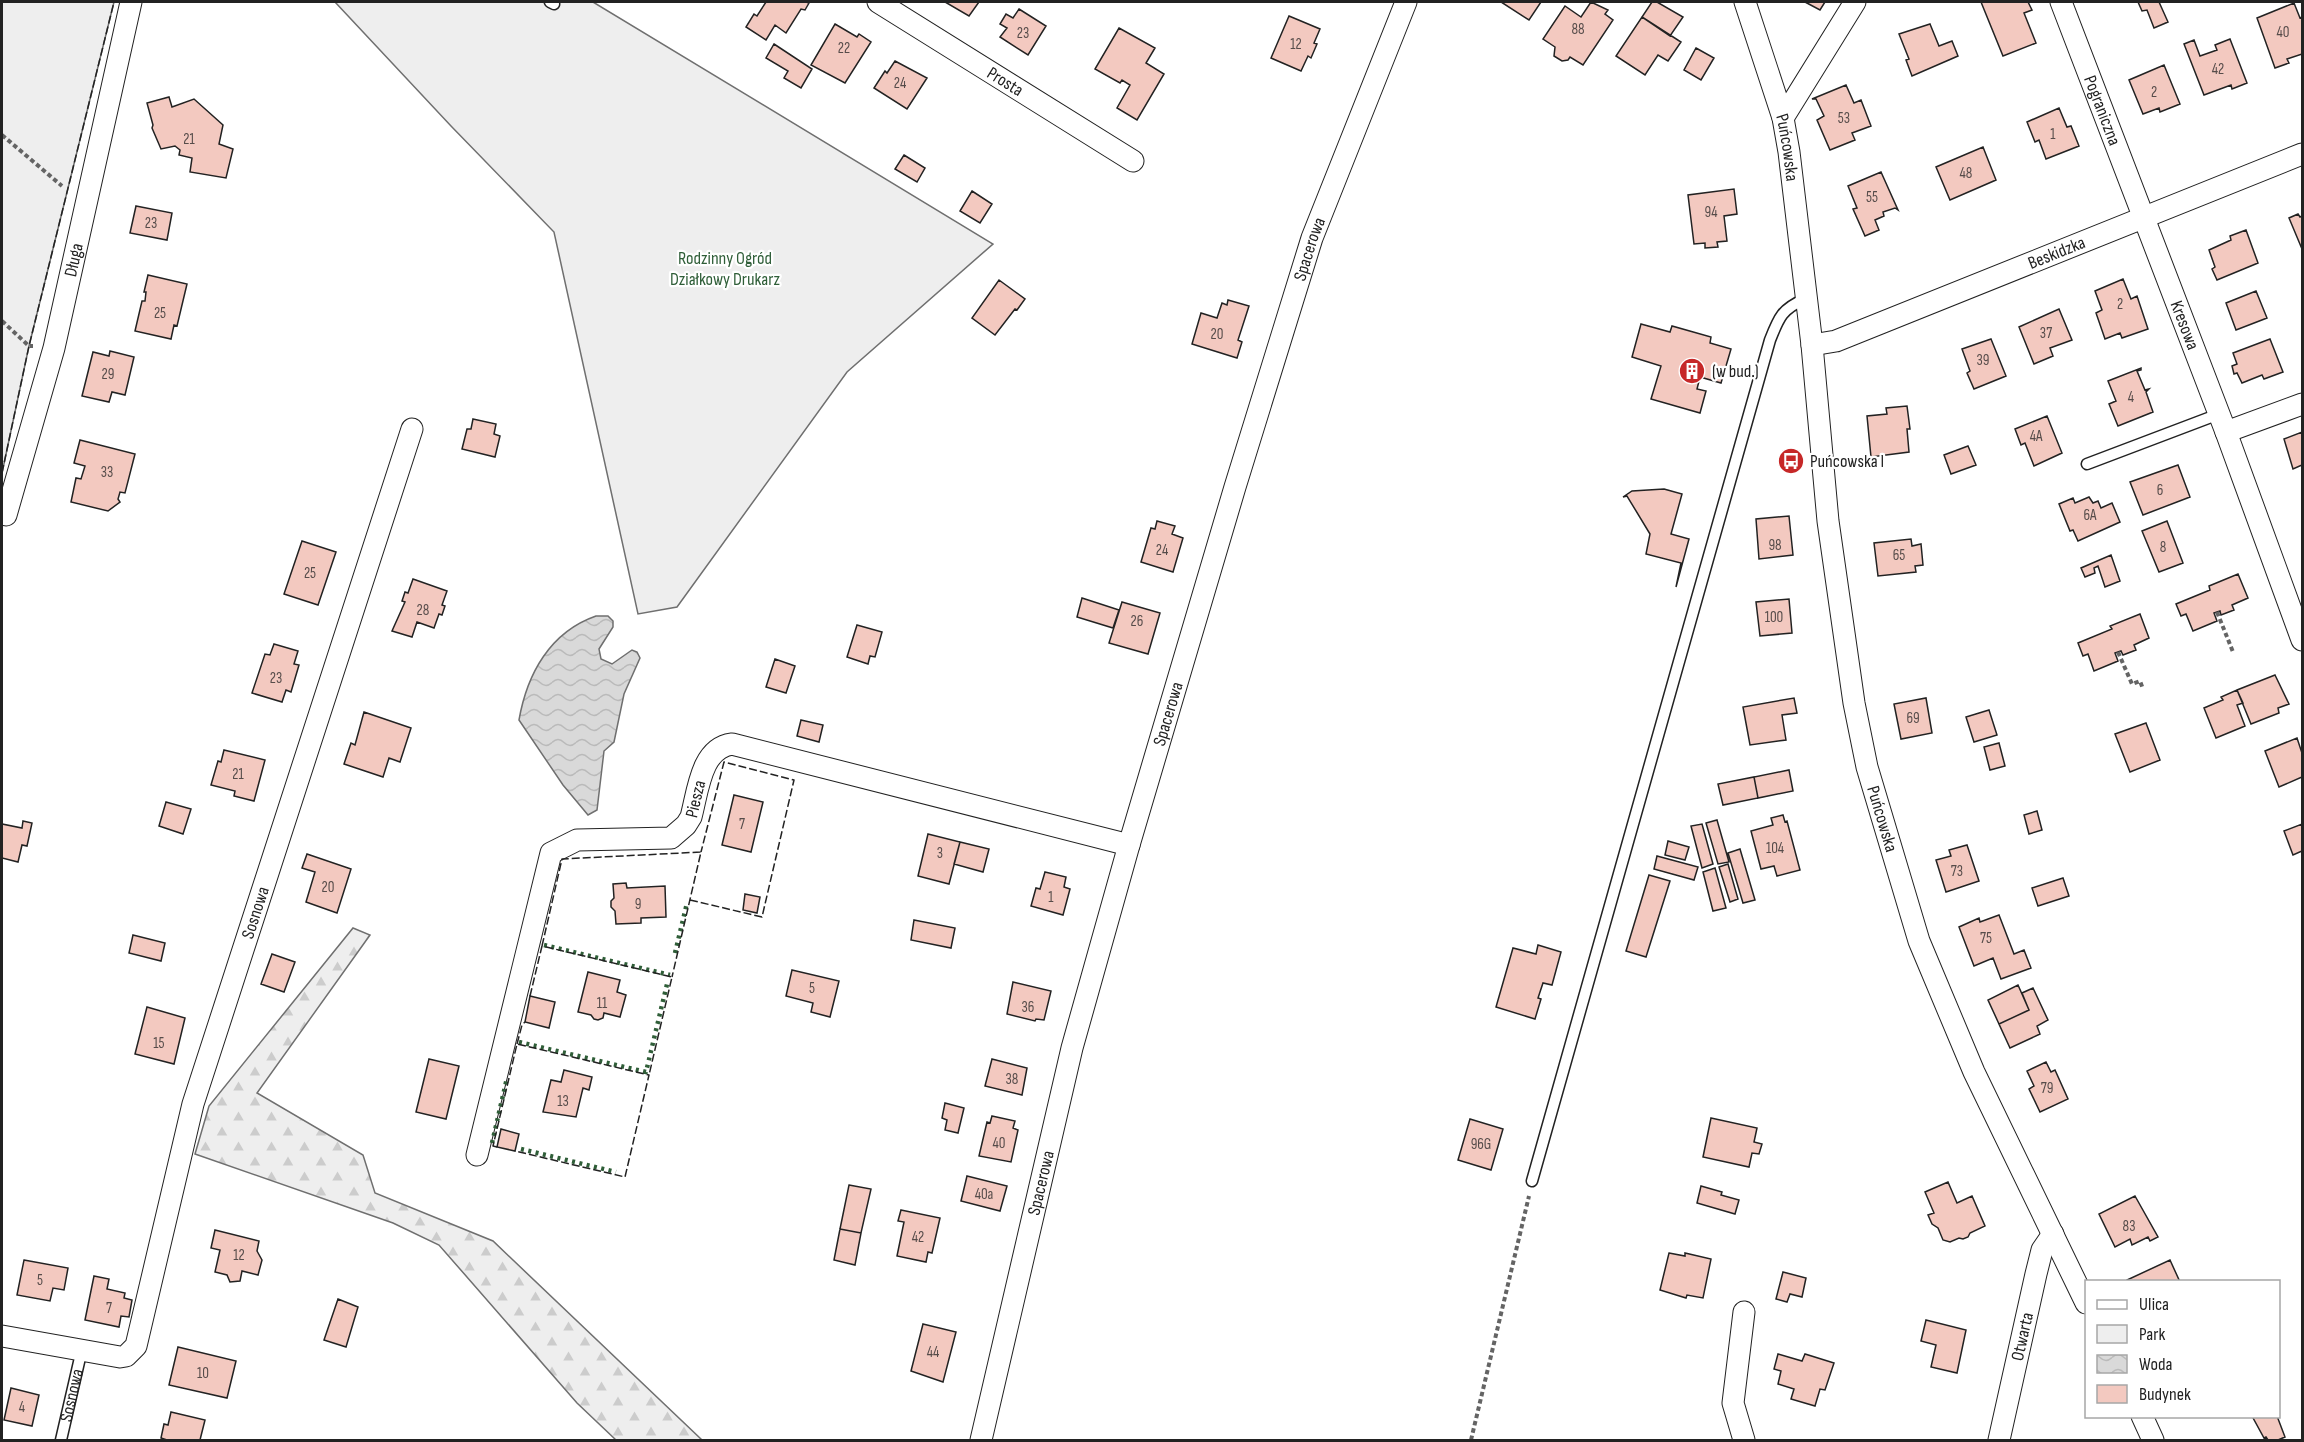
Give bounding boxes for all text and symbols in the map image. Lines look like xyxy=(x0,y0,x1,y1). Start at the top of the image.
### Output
house number: 88 xyxy=(1571,20,1585,39)
house number: 40 xyxy=(2277,23,2289,42)
house number: 23 xyxy=(1017,24,1029,43)
house number: 12 xyxy=(1290,35,1302,54)
house number: 22 xyxy=(838,39,850,58)
house number: 42 xyxy=(2212,60,2224,79)
street label: Prosta xyxy=(983,63,1027,101)
street label: Pograniczna xyxy=(2079,72,2125,149)
house number: 24 xyxy=(894,74,906,93)
house number: 2 xyxy=(2151,83,2157,102)
house number: 53 xyxy=(1838,109,1850,128)
street label: Puńcowska xyxy=(1771,111,1802,182)
house number: 1 xyxy=(2050,125,2056,144)
house number: 21 xyxy=(183,130,195,149)
house number: 48 xyxy=(1960,164,1972,183)
house number: 55 xyxy=(1866,188,1878,207)
house number: 94 xyxy=(1705,203,1717,222)
house number: 23 xyxy=(145,214,157,233)
street label: Spacerowa xyxy=(1289,214,1330,283)
street label: Beskidzka xyxy=(2025,232,2088,274)
street label: Długa xyxy=(60,241,88,279)
park label: Rodzinny Ogród Działkowy Drukarz xyxy=(670,248,780,290)
house number: 2 xyxy=(2117,295,2123,314)
street label: Kresowa xyxy=(2166,298,2203,353)
house number: 25 xyxy=(154,304,166,323)
house number: 37 xyxy=(2040,324,2052,343)
house number: 20 xyxy=(1211,325,1223,344)
house number: 39 xyxy=(1977,351,1989,370)
building icon: (w bud.) xyxy=(1677,356,1707,386)
place label: (w bud.) xyxy=(1712,361,1759,382)
house number: 29 xyxy=(102,365,114,384)
house number: 4 xyxy=(2128,388,2134,407)
house number: 4A xyxy=(2030,427,2043,446)
bus stop icon: Puńcowska I xyxy=(1776,446,1806,476)
place label: Puńcowska I xyxy=(1810,451,1884,472)
house number: 33 xyxy=(101,463,113,482)
house number: 6 xyxy=(2157,481,2163,500)
house number: 6A xyxy=(2084,506,2097,525)
house number: 98 xyxy=(1768,536,1782,555)
house number: 8 xyxy=(2160,538,2166,557)
house number: 24 xyxy=(1156,541,1168,560)
house number: 65 xyxy=(1893,546,1905,565)
house number: 25 xyxy=(304,564,316,583)
house number: 28 xyxy=(417,601,429,620)
house number: 100 xyxy=(1765,608,1783,627)
house number: 26 xyxy=(1131,612,1143,631)
house number: 23 xyxy=(270,669,282,688)
street label: Spacerowa xyxy=(1149,680,1188,748)
house number: 69 xyxy=(1906,709,1920,728)
house number: 21 xyxy=(232,765,244,784)
street label: Piesza xyxy=(681,778,710,820)
street label: Puńcowska xyxy=(1862,784,1902,855)
house number: 7 xyxy=(739,815,745,834)
house number: 104 xyxy=(1766,839,1784,858)
house number: 3 xyxy=(937,844,943,863)
house number: 73 xyxy=(1951,862,1963,881)
house number: 20 xyxy=(322,878,334,897)
street label: Sosnowa xyxy=(237,884,274,941)
house number: 1 xyxy=(1048,888,1054,907)
house number: 9 xyxy=(635,895,641,914)
house number: 75 xyxy=(1980,929,1992,948)
house number: 5 xyxy=(809,979,815,998)
house number: 11 xyxy=(597,994,608,1013)
house number: 36 xyxy=(1022,998,1034,1017)
house number: 15 xyxy=(153,1034,165,1053)
house number: 38 xyxy=(1006,1070,1018,1089)
house number: 79 xyxy=(2041,1079,2053,1098)
house number: 13 xyxy=(557,1092,569,1111)
house number: 40 xyxy=(993,1134,1005,1153)
house number: 96G xyxy=(1471,1135,1491,1154)
street label: Spacerowa xyxy=(1024,1149,1059,1217)
house number: 40a xyxy=(975,1185,994,1204)
house number: 83 xyxy=(2123,1217,2135,1236)
house number: 42 xyxy=(912,1228,924,1247)
house number: 12 xyxy=(233,1246,245,1265)
house number: 5 xyxy=(37,1271,43,1290)
legend xyxy=(2085,1280,2280,1418)
text: Ulica xyxy=(2139,1294,2169,1315)
house number: 7 xyxy=(106,1299,112,1318)
street label: Otwarta xyxy=(2007,1310,2038,1363)
text: Park xyxy=(2139,1324,2165,1345)
house number: 44 xyxy=(927,1343,939,1362)
text: Woda xyxy=(2139,1354,2172,1375)
house number: 10 xyxy=(197,1364,209,1383)
street label: Sosnowa xyxy=(56,1367,88,1424)
text: Budynek xyxy=(2139,1384,2191,1405)
house number: 4 xyxy=(19,1398,25,1417)

